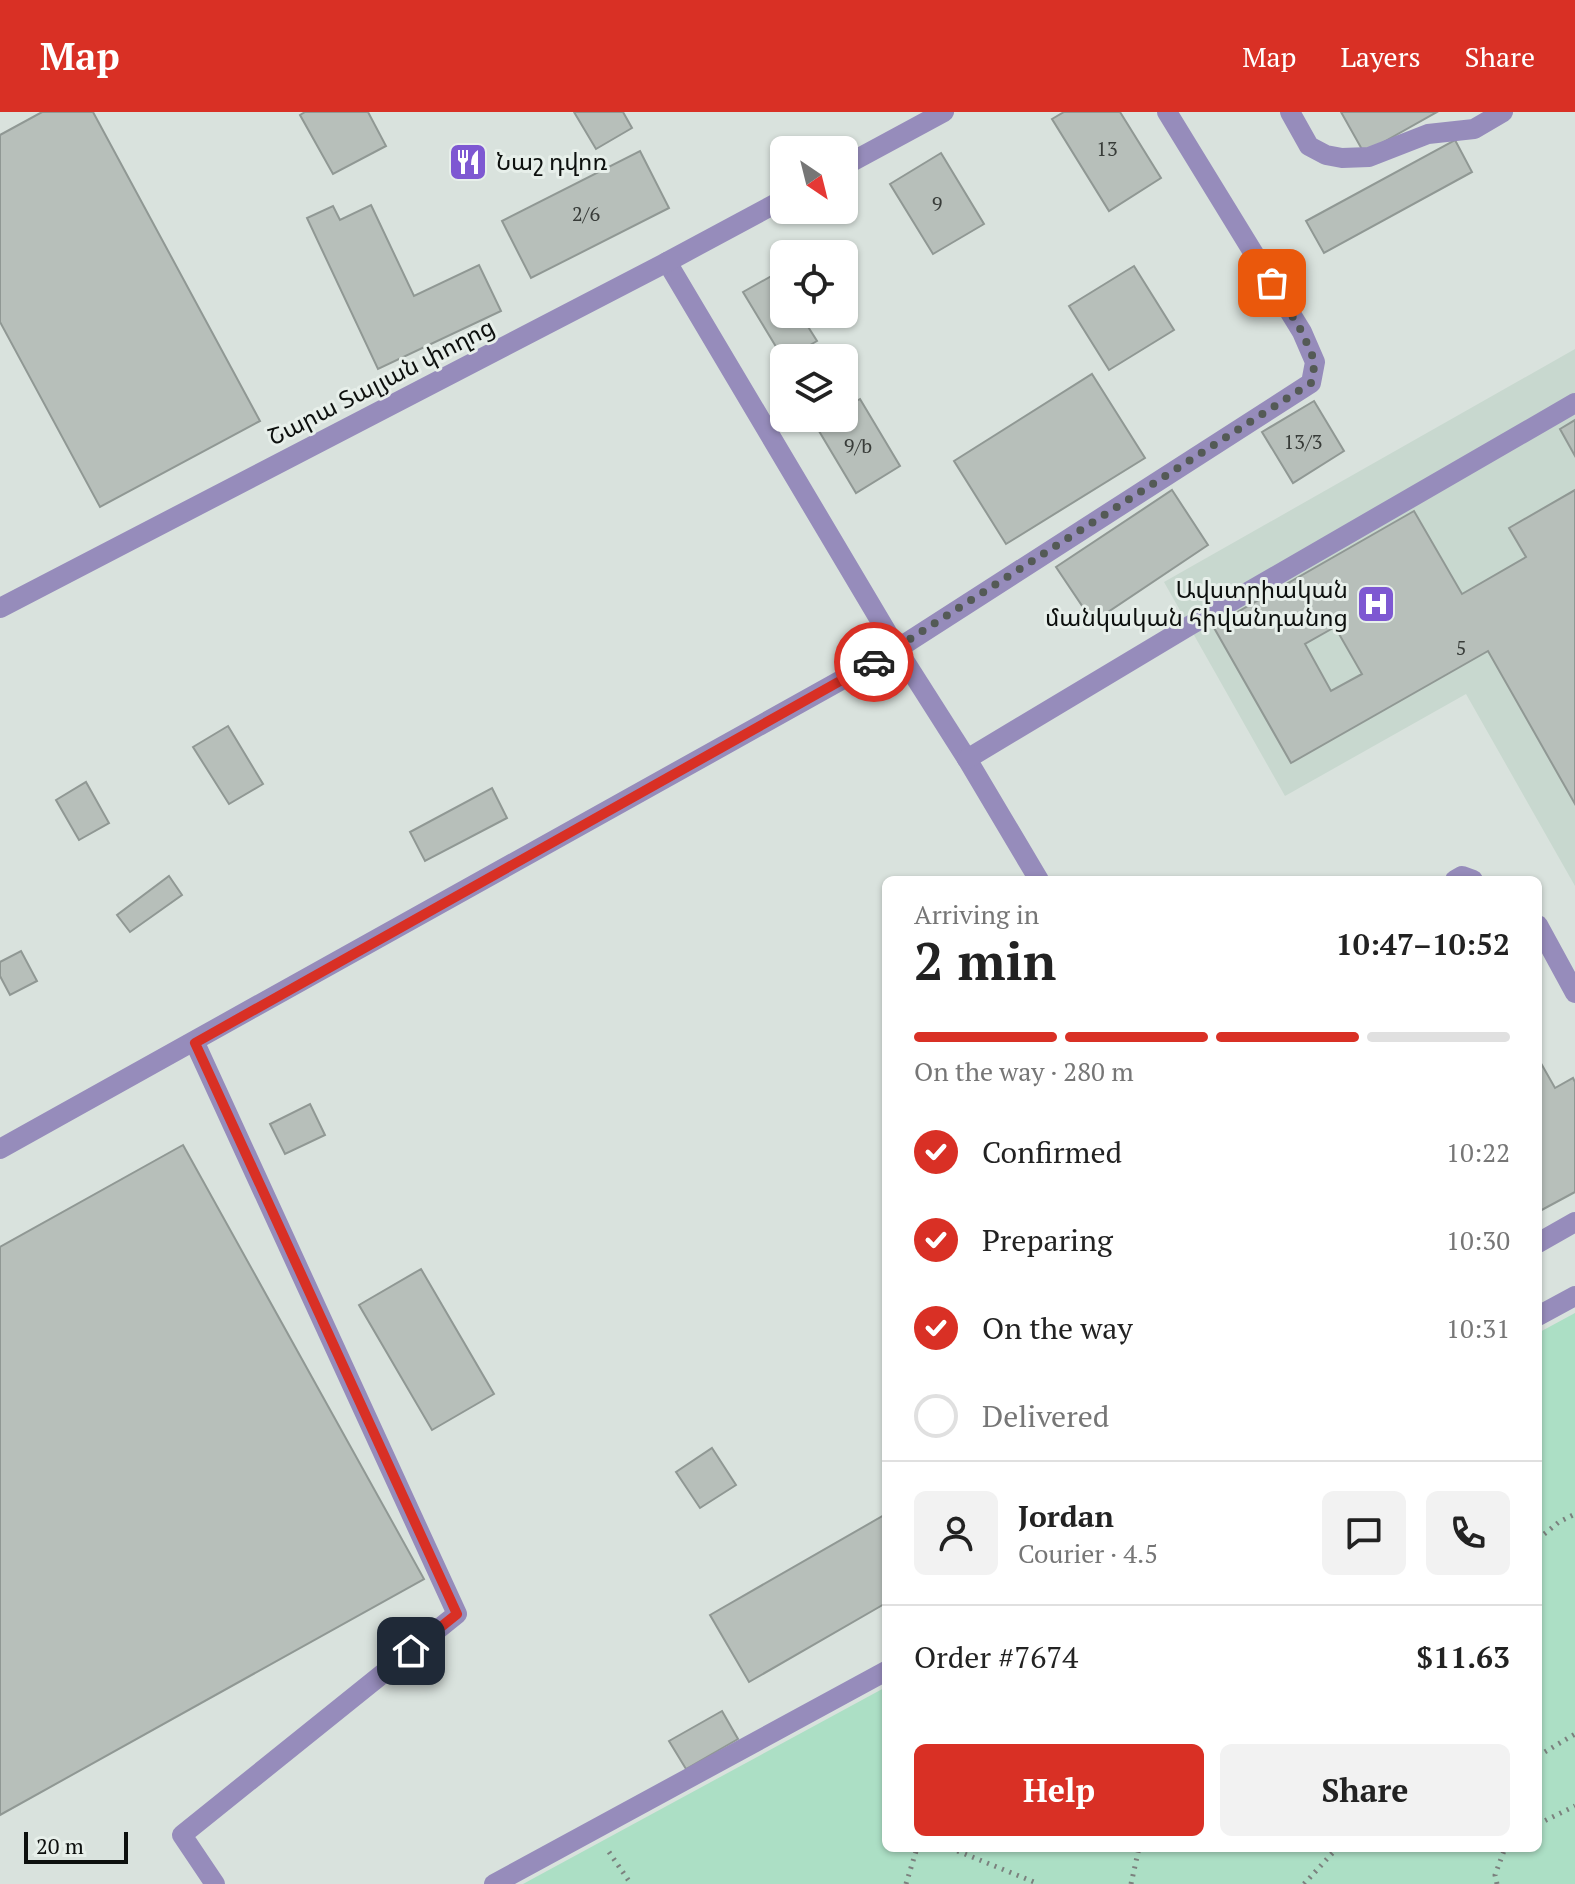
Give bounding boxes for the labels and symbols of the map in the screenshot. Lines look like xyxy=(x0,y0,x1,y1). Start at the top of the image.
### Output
house number: 13 xyxy=(1096,135,1118,162)
north arrow xyxy=(770,136,858,224)
restaurant icon: Նաշ դվոռ xyxy=(447,141,489,183)
place label: Նաշ դվոռ xyxy=(496,145,607,177)
house number: 9 xyxy=(932,190,942,217)
house number: 2/6 xyxy=(572,200,600,227)
pin xyxy=(1238,249,1306,317)
street label: Շարա Տալյան փողոց xyxy=(262,310,499,452)
house number: 13/3 xyxy=(1284,428,1322,455)
house number: 9/b xyxy=(844,432,872,459)
place label: Ավստրիական մանկական հիվանդանոց xyxy=(1045,573,1348,633)
hospital icon: Ավստրիական մանկական հիվանդանոց xyxy=(1355,583,1397,625)
courier xyxy=(834,622,914,702)
house number: 5 xyxy=(1456,634,1466,661)
pin xyxy=(377,1617,445,1685)
scale bar xyxy=(24,1828,128,1864)

